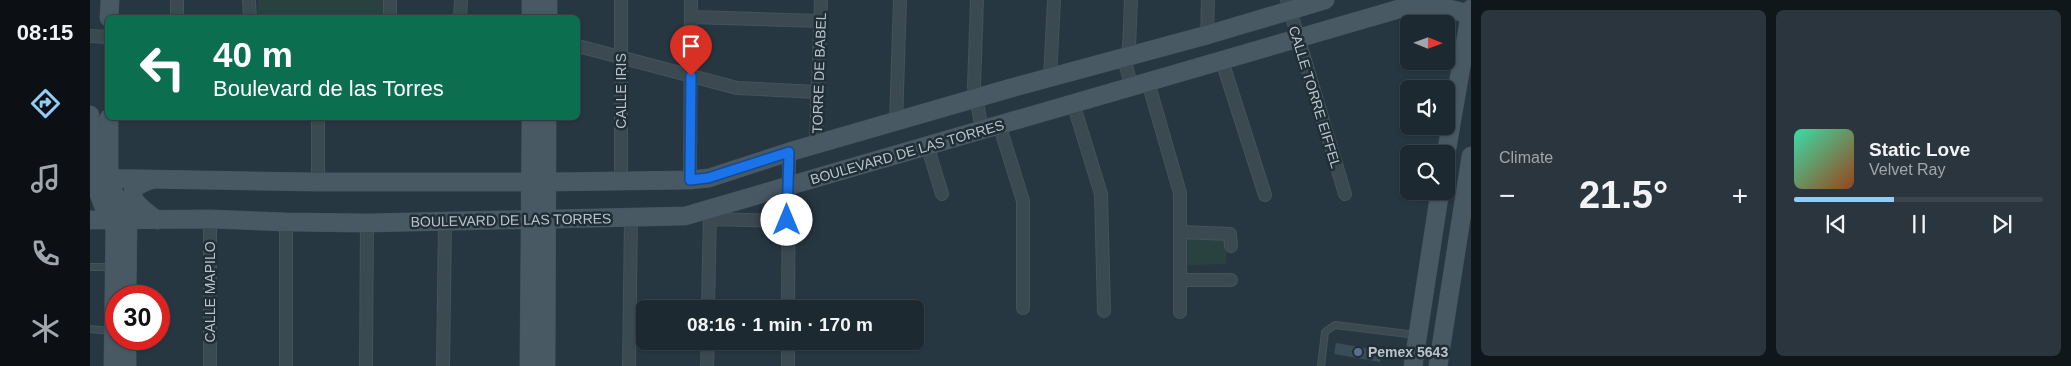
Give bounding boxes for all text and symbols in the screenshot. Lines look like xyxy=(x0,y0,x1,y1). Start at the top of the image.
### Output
street label: TORRE DE BABEL xyxy=(809,12,829,134)
north arrow xyxy=(1400,15,1455,70)
map controls xyxy=(1400,15,1455,200)
text: 08:15 xyxy=(17,20,73,45)
street label: CALLE TORRE EIFFEL xyxy=(1286,24,1344,170)
pin xyxy=(670,25,712,76)
icon: arrive xyxy=(677,32,705,60)
icon: left xyxy=(130,35,195,100)
text: 40 m xyxy=(213,35,293,74)
street label: CALLE IRIS xyxy=(613,53,629,129)
text: Boulevard de las Torres xyxy=(213,76,444,101)
button: sound xyxy=(1400,80,1455,135)
icon: directions xyxy=(28,86,63,121)
street label: BOULEVARD DE LAS TORRES xyxy=(808,117,1006,187)
text: Static Love xyxy=(1869,139,1970,160)
button: search xyxy=(1400,145,1455,200)
text: Climate xyxy=(1499,149,1553,166)
icon: music xyxy=(28,161,63,196)
text: Velvet Ray xyxy=(1869,161,1945,178)
text: 21.5° xyxy=(1579,174,1668,216)
text: − xyxy=(1499,180,1515,211)
text: + xyxy=(1732,180,1748,211)
position arrow xyxy=(760,193,812,245)
street label: BOULEVARD DE LAS TORRES xyxy=(411,210,611,230)
icon: previous xyxy=(1822,210,1850,238)
icon: pause xyxy=(1905,210,1933,238)
icon: next xyxy=(1988,210,2016,238)
icon: phone xyxy=(28,236,63,271)
street label: CALLE MAPILO xyxy=(202,241,218,343)
speed limit sign: 30 xyxy=(105,285,170,350)
icon: climate xyxy=(28,311,63,346)
text: 08:16 · 1 min · 170 m xyxy=(687,314,873,335)
place label: Pemex 5643 xyxy=(1368,344,1448,360)
marker: Pemex 5643 xyxy=(1352,346,1364,358)

